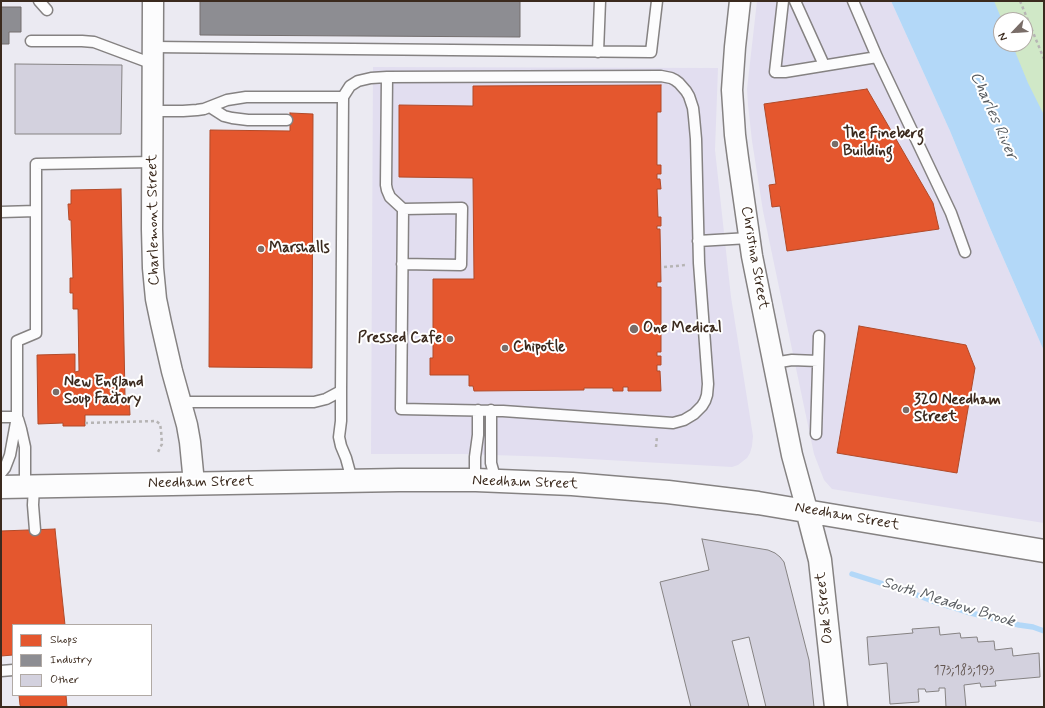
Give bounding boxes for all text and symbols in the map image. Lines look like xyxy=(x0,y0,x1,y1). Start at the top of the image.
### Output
north arrow xyxy=(993,12,1033,52)
text: N xyxy=(995,30,1011,43)
water label: Charles River xyxy=(965,69,1021,163)
place label: The Fineberg Building xyxy=(843,126,924,161)
marker: The Fineberg Building xyxy=(830,139,840,149)
street label: Charlemont Street xyxy=(144,154,164,286)
street label: Christina Street xyxy=(736,205,772,311)
place label: Marshalls xyxy=(269,240,330,258)
marker: Marshalls xyxy=(256,244,266,254)
place label: One Medical xyxy=(643,320,722,338)
marker: One Medical xyxy=(628,323,640,335)
place label: Pressed Cafe xyxy=(358,330,442,348)
marker: Pressed Cafe xyxy=(445,334,455,344)
place label: Chipotle xyxy=(513,339,565,357)
marker: Chipotle xyxy=(500,343,510,353)
place label: New England Soup Factory xyxy=(64,374,143,409)
marker: New England Soup Factory xyxy=(51,387,61,397)
place label: 320 Needham Street xyxy=(914,392,1001,427)
marker: 320 Needham Street xyxy=(901,405,911,415)
street label: Needham Street xyxy=(472,472,578,494)
street label: Needham Street xyxy=(148,473,254,493)
street label: Needham Street xyxy=(793,499,901,535)
street label: Oak Street xyxy=(812,571,838,645)
water label: South Meadow Brook xyxy=(879,574,1017,632)
legend xyxy=(12,624,152,696)
text: Shops xyxy=(50,632,77,648)
text: Industry xyxy=(50,652,92,668)
house number: 173;183;193 xyxy=(934,663,994,679)
text: Other xyxy=(50,672,79,688)

